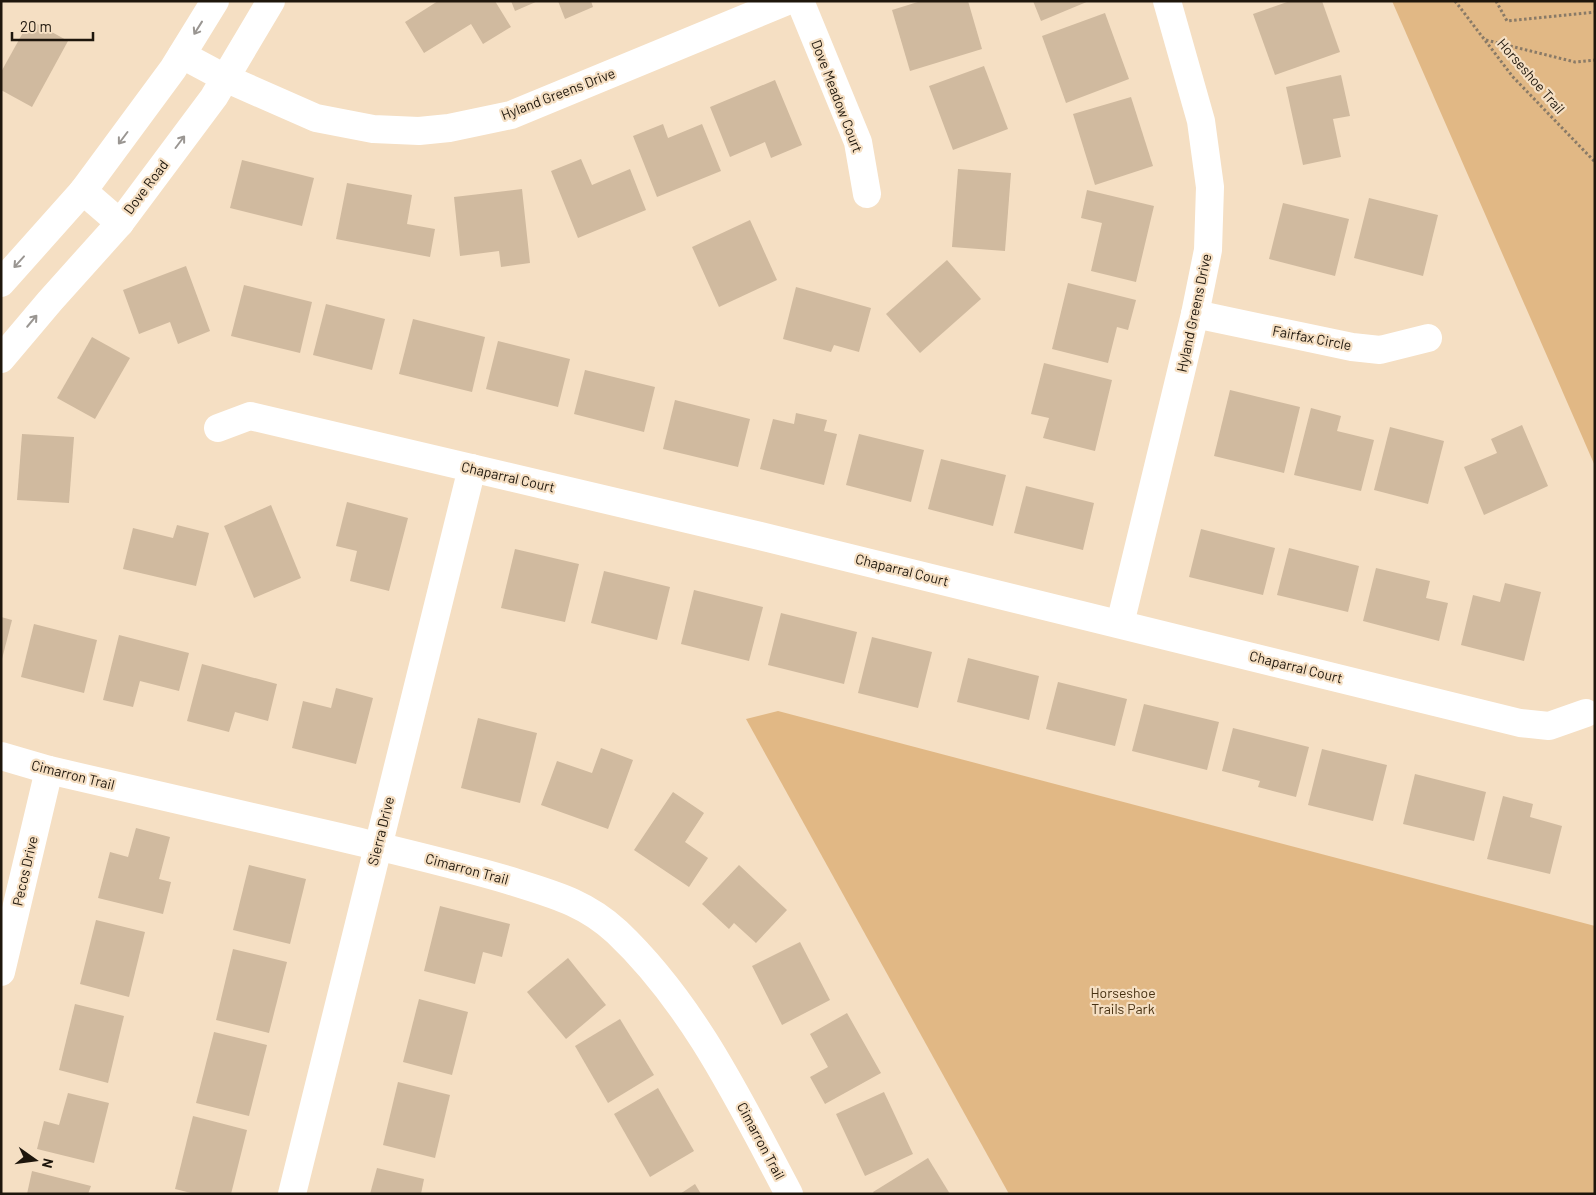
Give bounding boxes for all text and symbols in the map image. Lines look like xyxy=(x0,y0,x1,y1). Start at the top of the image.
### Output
scale bar xyxy=(12,10,94,42)
text: 20 m xyxy=(20,17,52,35)
one-way arrow xyxy=(193,21,203,35)
street label: Horseshoe Trail xyxy=(1494,35,1569,117)
street label: Dove Meadow Court xyxy=(808,37,867,154)
street label: Hyland Greens Drive xyxy=(498,64,617,123)
one-way arrow xyxy=(117,131,128,144)
one-way arrow xyxy=(175,135,185,149)
street label: Dove Road xyxy=(120,156,172,217)
street label: Hyland Greens Drive xyxy=(1173,252,1214,374)
one-way arrow xyxy=(13,256,25,269)
one-way arrow xyxy=(27,315,38,328)
street label: Fairfax Circle xyxy=(1271,322,1353,353)
street label: Chaparral Court xyxy=(460,457,557,496)
street label: Chaparral Court xyxy=(854,550,950,589)
street label: Chaparral Court xyxy=(1248,647,1344,686)
street label: Cimarron Trail xyxy=(30,756,116,793)
street label: Sierra Drive xyxy=(364,795,397,867)
street label: Pecos Drive xyxy=(8,834,41,907)
street label: Cimarron Trail xyxy=(424,849,510,888)
park label: Horseshoe Trails Park xyxy=(1090,984,1156,1017)
street label: Cimarron Trail xyxy=(734,1099,789,1182)
north arrow xyxy=(10,1135,60,1185)
text: N xyxy=(39,1157,57,1170)

